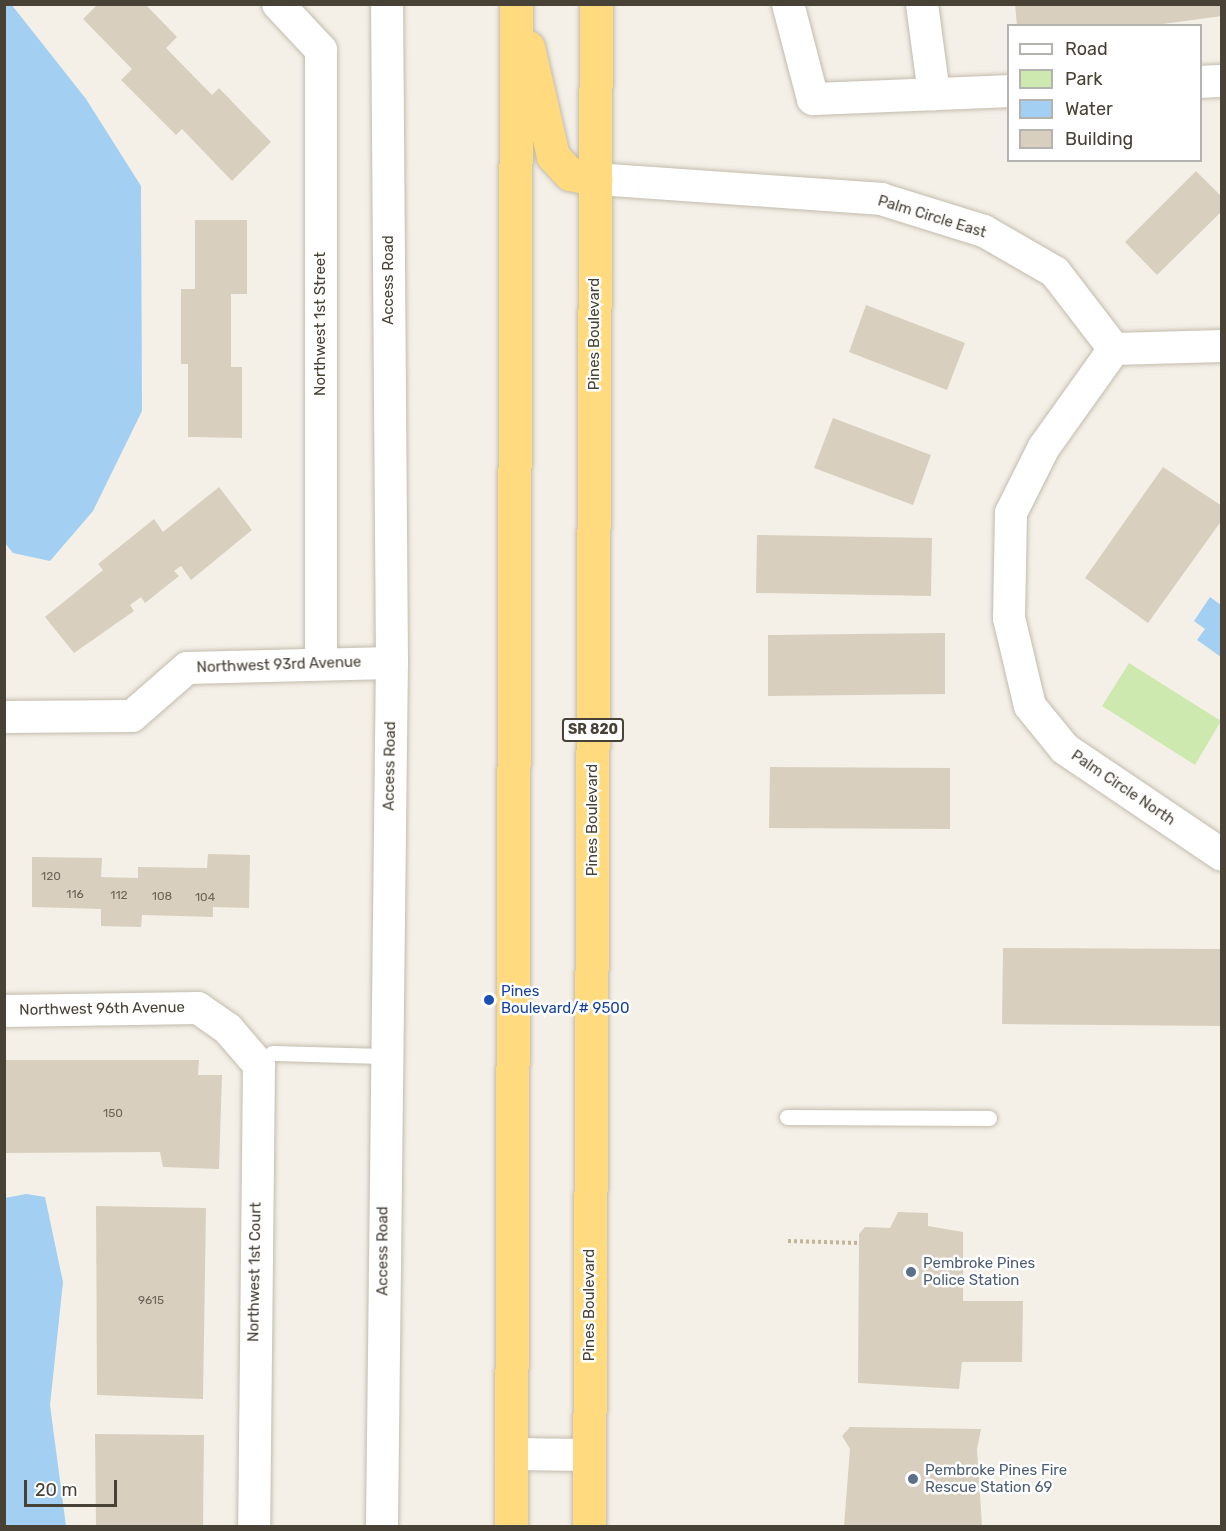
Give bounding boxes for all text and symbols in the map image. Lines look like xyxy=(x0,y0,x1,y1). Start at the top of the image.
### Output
legend xyxy=(1007,24,1202,162)
text: Road xyxy=(1065,38,1108,60)
text: Park xyxy=(1065,68,1102,90)
text: Water xyxy=(1065,98,1113,120)
text: Building xyxy=(1065,128,1133,150)
street label: Palm Circle East xyxy=(876,192,988,242)
street label: Access Road xyxy=(380,235,398,325)
street label: Northwest 1st Street xyxy=(312,252,330,396)
street label: Pines Boulevard xyxy=(586,278,604,390)
street label: Northwest 93rd Avenue xyxy=(196,653,362,677)
road number: SR 820 xyxy=(562,719,624,741)
street label: Access Road xyxy=(380,721,400,811)
street label: Palm Circle North xyxy=(1068,747,1178,829)
street label: Pines Boulevard xyxy=(584,764,602,876)
house number: 120 xyxy=(41,870,61,884)
house number: 116 xyxy=(66,888,84,902)
house number: 112 xyxy=(110,889,128,903)
house number: 108 xyxy=(152,890,172,904)
house number: 104 xyxy=(195,891,215,905)
place label: Pines Boulevard/# 9500 xyxy=(501,982,629,1017)
marker: Pines Boulevard/# 9500 xyxy=(482,993,496,1007)
street label: Northwest 96th Avenue xyxy=(19,999,185,1019)
house number: 150 xyxy=(103,1107,123,1121)
street label: Northwest 1st Court xyxy=(245,1202,265,1342)
street label: Access Road xyxy=(374,1206,392,1296)
street label: Pines Boulevard xyxy=(581,1249,599,1361)
place label: Pembroke Pines Police Station xyxy=(923,1254,1035,1289)
marker: Pembroke Pines Police Station xyxy=(904,1265,918,1279)
house number: 9615 xyxy=(138,1294,164,1308)
place label: Pembroke Pines Fire Rescue Station 69 xyxy=(925,1461,1067,1496)
scale bar xyxy=(27,1468,120,1506)
marker: Pembroke Pines Fire Rescue Station 69 xyxy=(906,1472,920,1486)
text: 20 m xyxy=(35,1479,77,1501)

